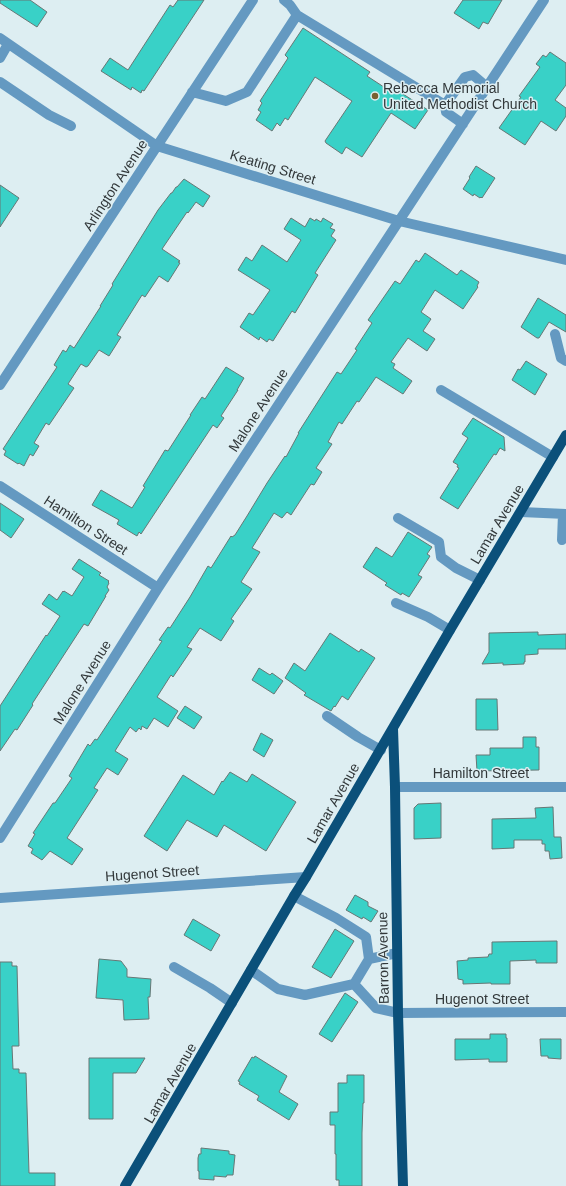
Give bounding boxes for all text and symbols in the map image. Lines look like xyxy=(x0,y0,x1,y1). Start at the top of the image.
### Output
place label: Rebecca Memorial United Methodist Church xyxy=(383,80,537,112)
marker: Rebecca Memorial United Methodist Church xyxy=(370,91,380,101)
street label: Arlington Avenue xyxy=(80,136,151,234)
street label: Keating Street xyxy=(228,146,318,188)
street label: Malone Avenue xyxy=(225,365,291,455)
street label: Lamar Avenue xyxy=(467,481,527,567)
street label: Hamilton Street xyxy=(41,492,131,558)
street label: Malone Avenue xyxy=(50,637,114,727)
street label: Lamar Avenue xyxy=(304,760,363,846)
street label: Hamilton Street xyxy=(433,765,529,781)
street label: Hugenot Street xyxy=(104,862,200,884)
street label: Barron Avenue xyxy=(374,911,392,1004)
street label: Hugenot Street xyxy=(435,991,529,1007)
street label: Lamar Avenue xyxy=(141,1040,200,1126)

